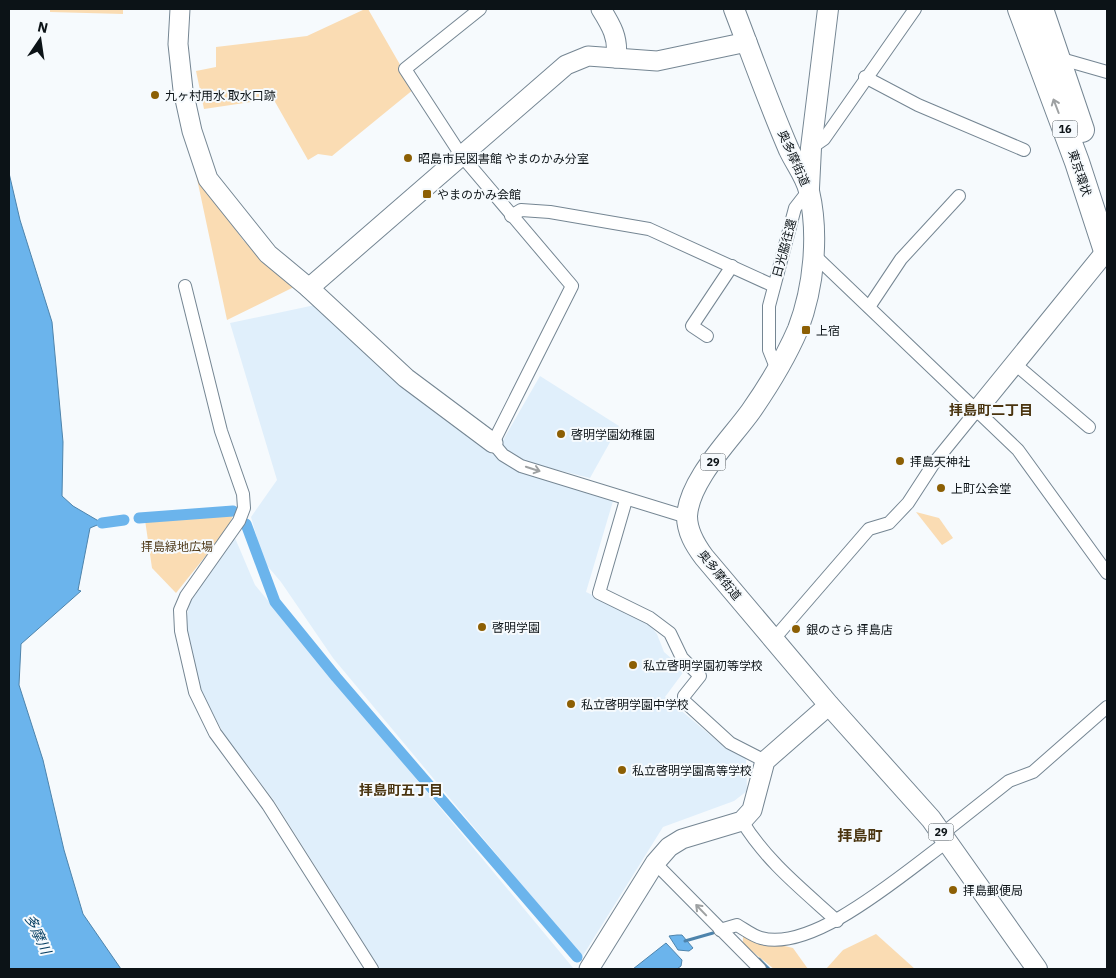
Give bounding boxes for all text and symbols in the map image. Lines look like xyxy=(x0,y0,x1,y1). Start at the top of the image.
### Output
north arrow xyxy=(15,15,65,65)
text: N xyxy=(36,17,50,37)
place label: 九ヶ村用水 取水口跡 xyxy=(165,88,276,103)
marker: 九ヶ村用水 取水口跡 xyxy=(149,89,161,101)
one-way arrow xyxy=(1051,99,1060,114)
road number: 16 xyxy=(1052,120,1078,138)
street label: 奥多摩街道 xyxy=(775,128,813,188)
street label: 東京環状 xyxy=(1065,148,1095,198)
place label: 昭島市民図書館 やまのかみ分室 xyxy=(418,151,589,166)
marker: 昭島市民図書館 やまのかみ分室 xyxy=(402,152,414,164)
place label: やまのかみ会館 xyxy=(437,187,521,202)
marker: やまのかみ会館 xyxy=(421,188,433,200)
street label: 日光脇往還 xyxy=(769,217,799,279)
place label: 上宿 xyxy=(816,323,840,338)
marker: 上宿 xyxy=(800,324,812,336)
district label: 拝島町二丁目 xyxy=(949,401,1033,419)
place label: 啓明学園幼稚園 xyxy=(571,427,655,442)
marker: 啓明学園幼稚園 xyxy=(555,428,567,440)
road number: 29 xyxy=(700,454,726,471)
place label: 拝島天神社 xyxy=(910,454,970,469)
marker: 拝島天神社 xyxy=(894,455,906,467)
one-way arrow xyxy=(525,465,541,475)
place label: 上町公会堂 xyxy=(951,481,1011,496)
marker: 上町公会堂 xyxy=(935,482,947,494)
park label: 拝島緑地広場 xyxy=(141,539,213,554)
street label: 奥多摩街道 xyxy=(695,547,745,603)
place label: 啓明学園 xyxy=(492,620,540,635)
marker: 啓明学園 xyxy=(476,621,488,633)
place label: 銀のさら 拝島店 xyxy=(806,622,893,637)
marker: 銀のさら 拝島店 xyxy=(790,623,802,635)
place label: 私立啓明学園初等学校 xyxy=(643,658,763,673)
marker: 私立啓明学園初等学校 xyxy=(627,659,639,671)
place label: 私立啓明学園中学校 xyxy=(581,697,689,712)
marker: 私立啓明学園中学校 xyxy=(565,698,577,710)
place label: 私立啓明学園高等学校 xyxy=(632,763,752,778)
marker: 私立啓明学園高等学校 xyxy=(616,764,628,776)
district label: 拝島町五丁目 xyxy=(359,781,443,799)
road number: 29 xyxy=(928,824,954,840)
district label: 拝島町 xyxy=(837,826,883,845)
place label: 拝島郵便局 xyxy=(963,883,1023,898)
marker: 拝島郵便局 xyxy=(947,884,959,896)
one-way arrow xyxy=(695,904,707,916)
water label: 多摩川 xyxy=(21,911,56,959)

